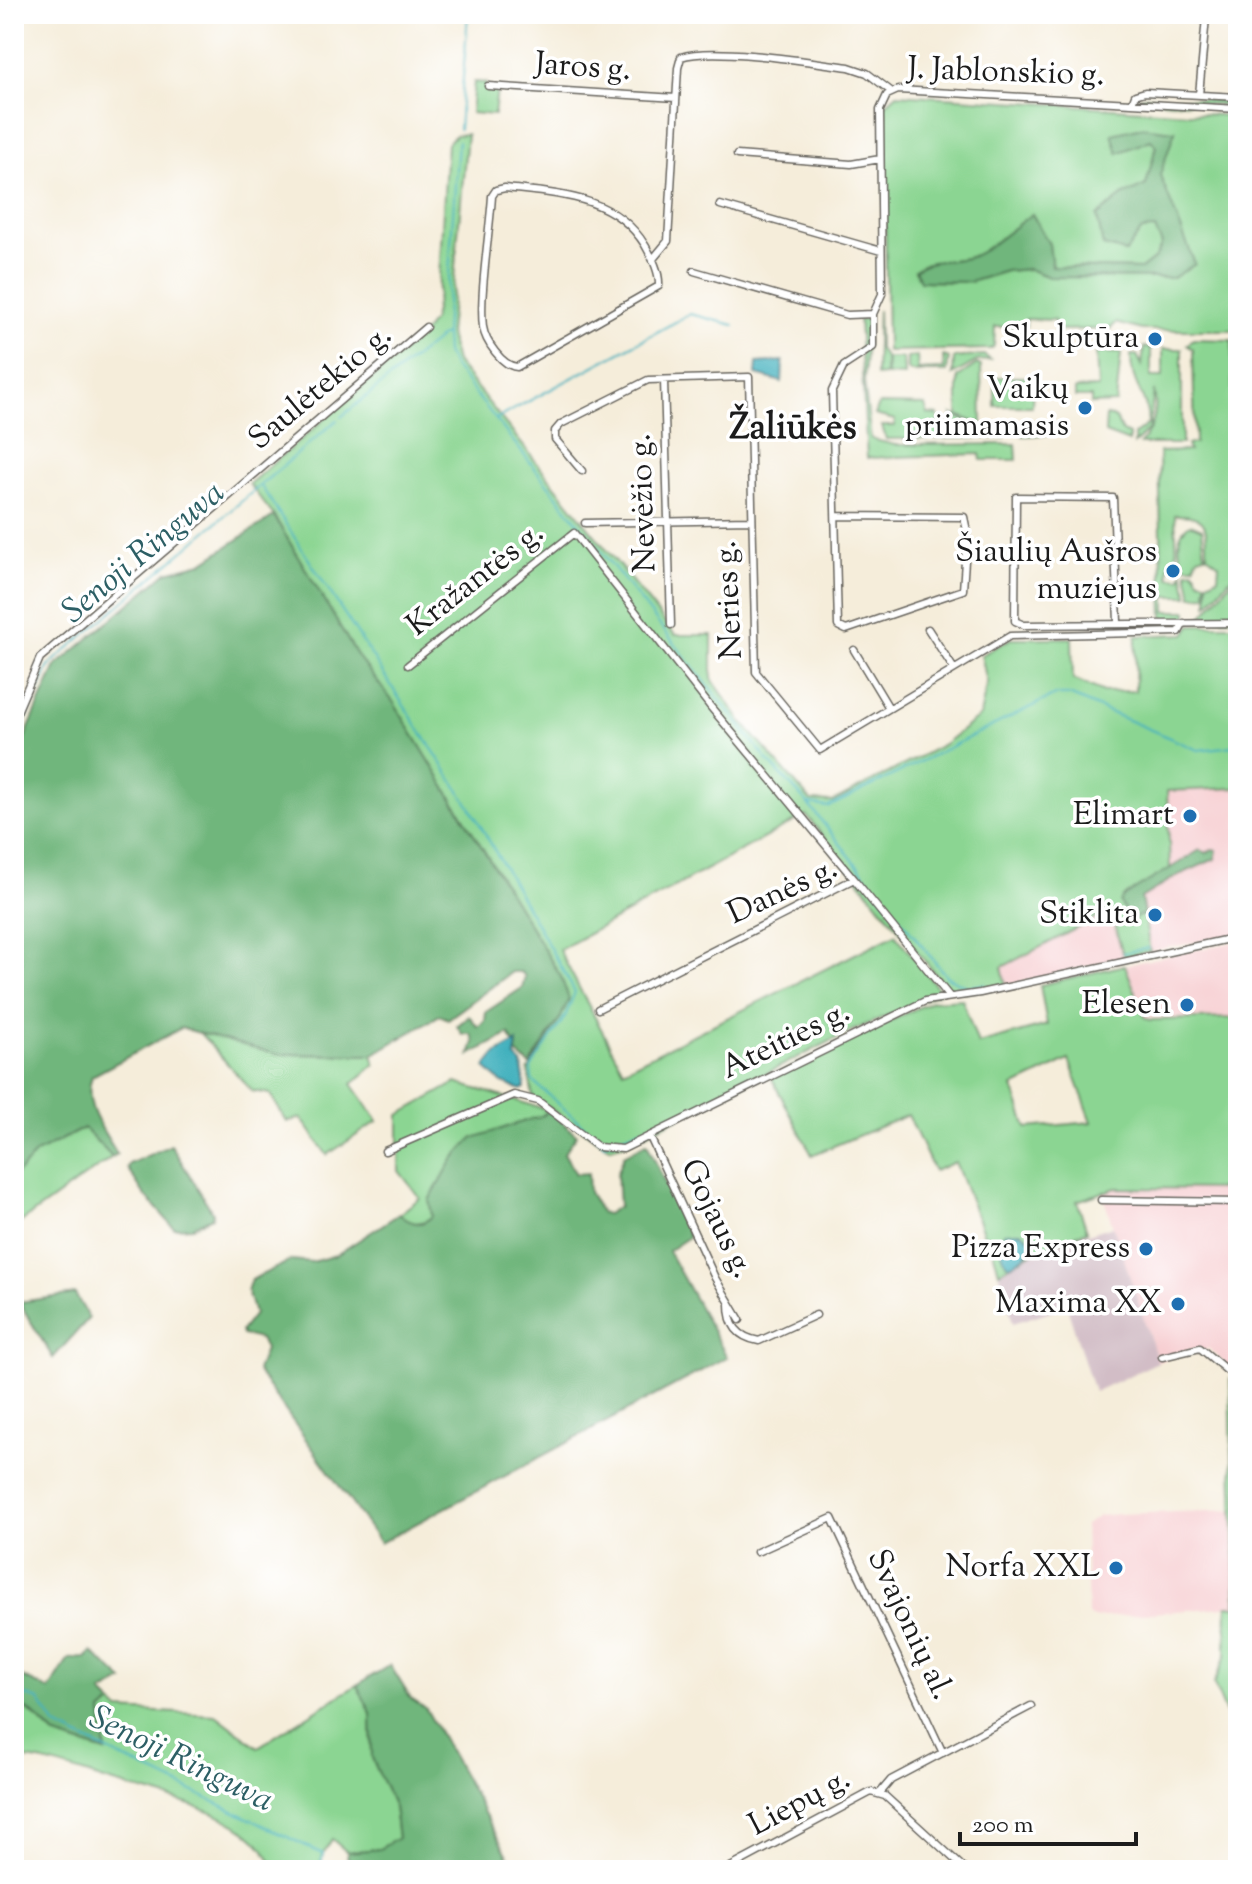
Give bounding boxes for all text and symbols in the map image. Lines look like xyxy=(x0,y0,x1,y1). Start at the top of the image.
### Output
street label: Jaros g. xyxy=(531,42,633,94)
street label: J. Jablonskio g. xyxy=(905,47,1105,99)
street label: Saulėtekio g. xyxy=(239,314,403,462)
place label: Skulptūra xyxy=(1002,316,1139,362)
marker: Skulptūra xyxy=(1146,330,1164,348)
place label: Vaikų priimamasis xyxy=(904,367,1069,450)
marker: Vaikų priimamasis xyxy=(1076,399,1094,417)
district label: Žaliūkės xyxy=(729,403,857,455)
street label: Nevėžio g. xyxy=(619,433,669,573)
water label: Senoji Ringuva xyxy=(52,470,236,636)
street label: Kražantės g. xyxy=(397,511,555,649)
place label: Šiaulių Aušros muziejus xyxy=(955,530,1157,613)
street label: Neries g. xyxy=(704,539,756,661)
marker: Šiaulių Aušros muziejus xyxy=(1164,562,1182,580)
place label: Elimart xyxy=(1073,793,1174,839)
marker: Elimart xyxy=(1181,807,1199,825)
street label: Danės g. xyxy=(720,846,846,938)
place label: Stiklita xyxy=(1039,892,1139,938)
marker: Stiklita xyxy=(1146,906,1164,924)
place label: Elesen xyxy=(1082,982,1171,1028)
street label: Ateities g. xyxy=(714,990,858,1092)
marker: Elesen xyxy=(1178,996,1196,1014)
street label: Gojaus g. xyxy=(667,1151,765,1287)
place label: Pizza Express xyxy=(951,1226,1130,1272)
marker: Pizza Express xyxy=(1137,1240,1155,1258)
place label: Maxima XX xyxy=(995,1281,1162,1327)
marker: Maxima XX xyxy=(1169,1295,1187,1313)
street label: Svajonių al. xyxy=(854,1542,964,1708)
place label: Norfa XXL xyxy=(945,1545,1100,1591)
marker: Norfa XXL xyxy=(1107,1559,1125,1577)
water label: Senoji Ringuva xyxy=(81,1694,281,1826)
street label: Liepų g. xyxy=(741,1757,859,1849)
scale bar xyxy=(960,1796,1136,1846)
text: 200 m xyxy=(972,1809,1034,1843)

